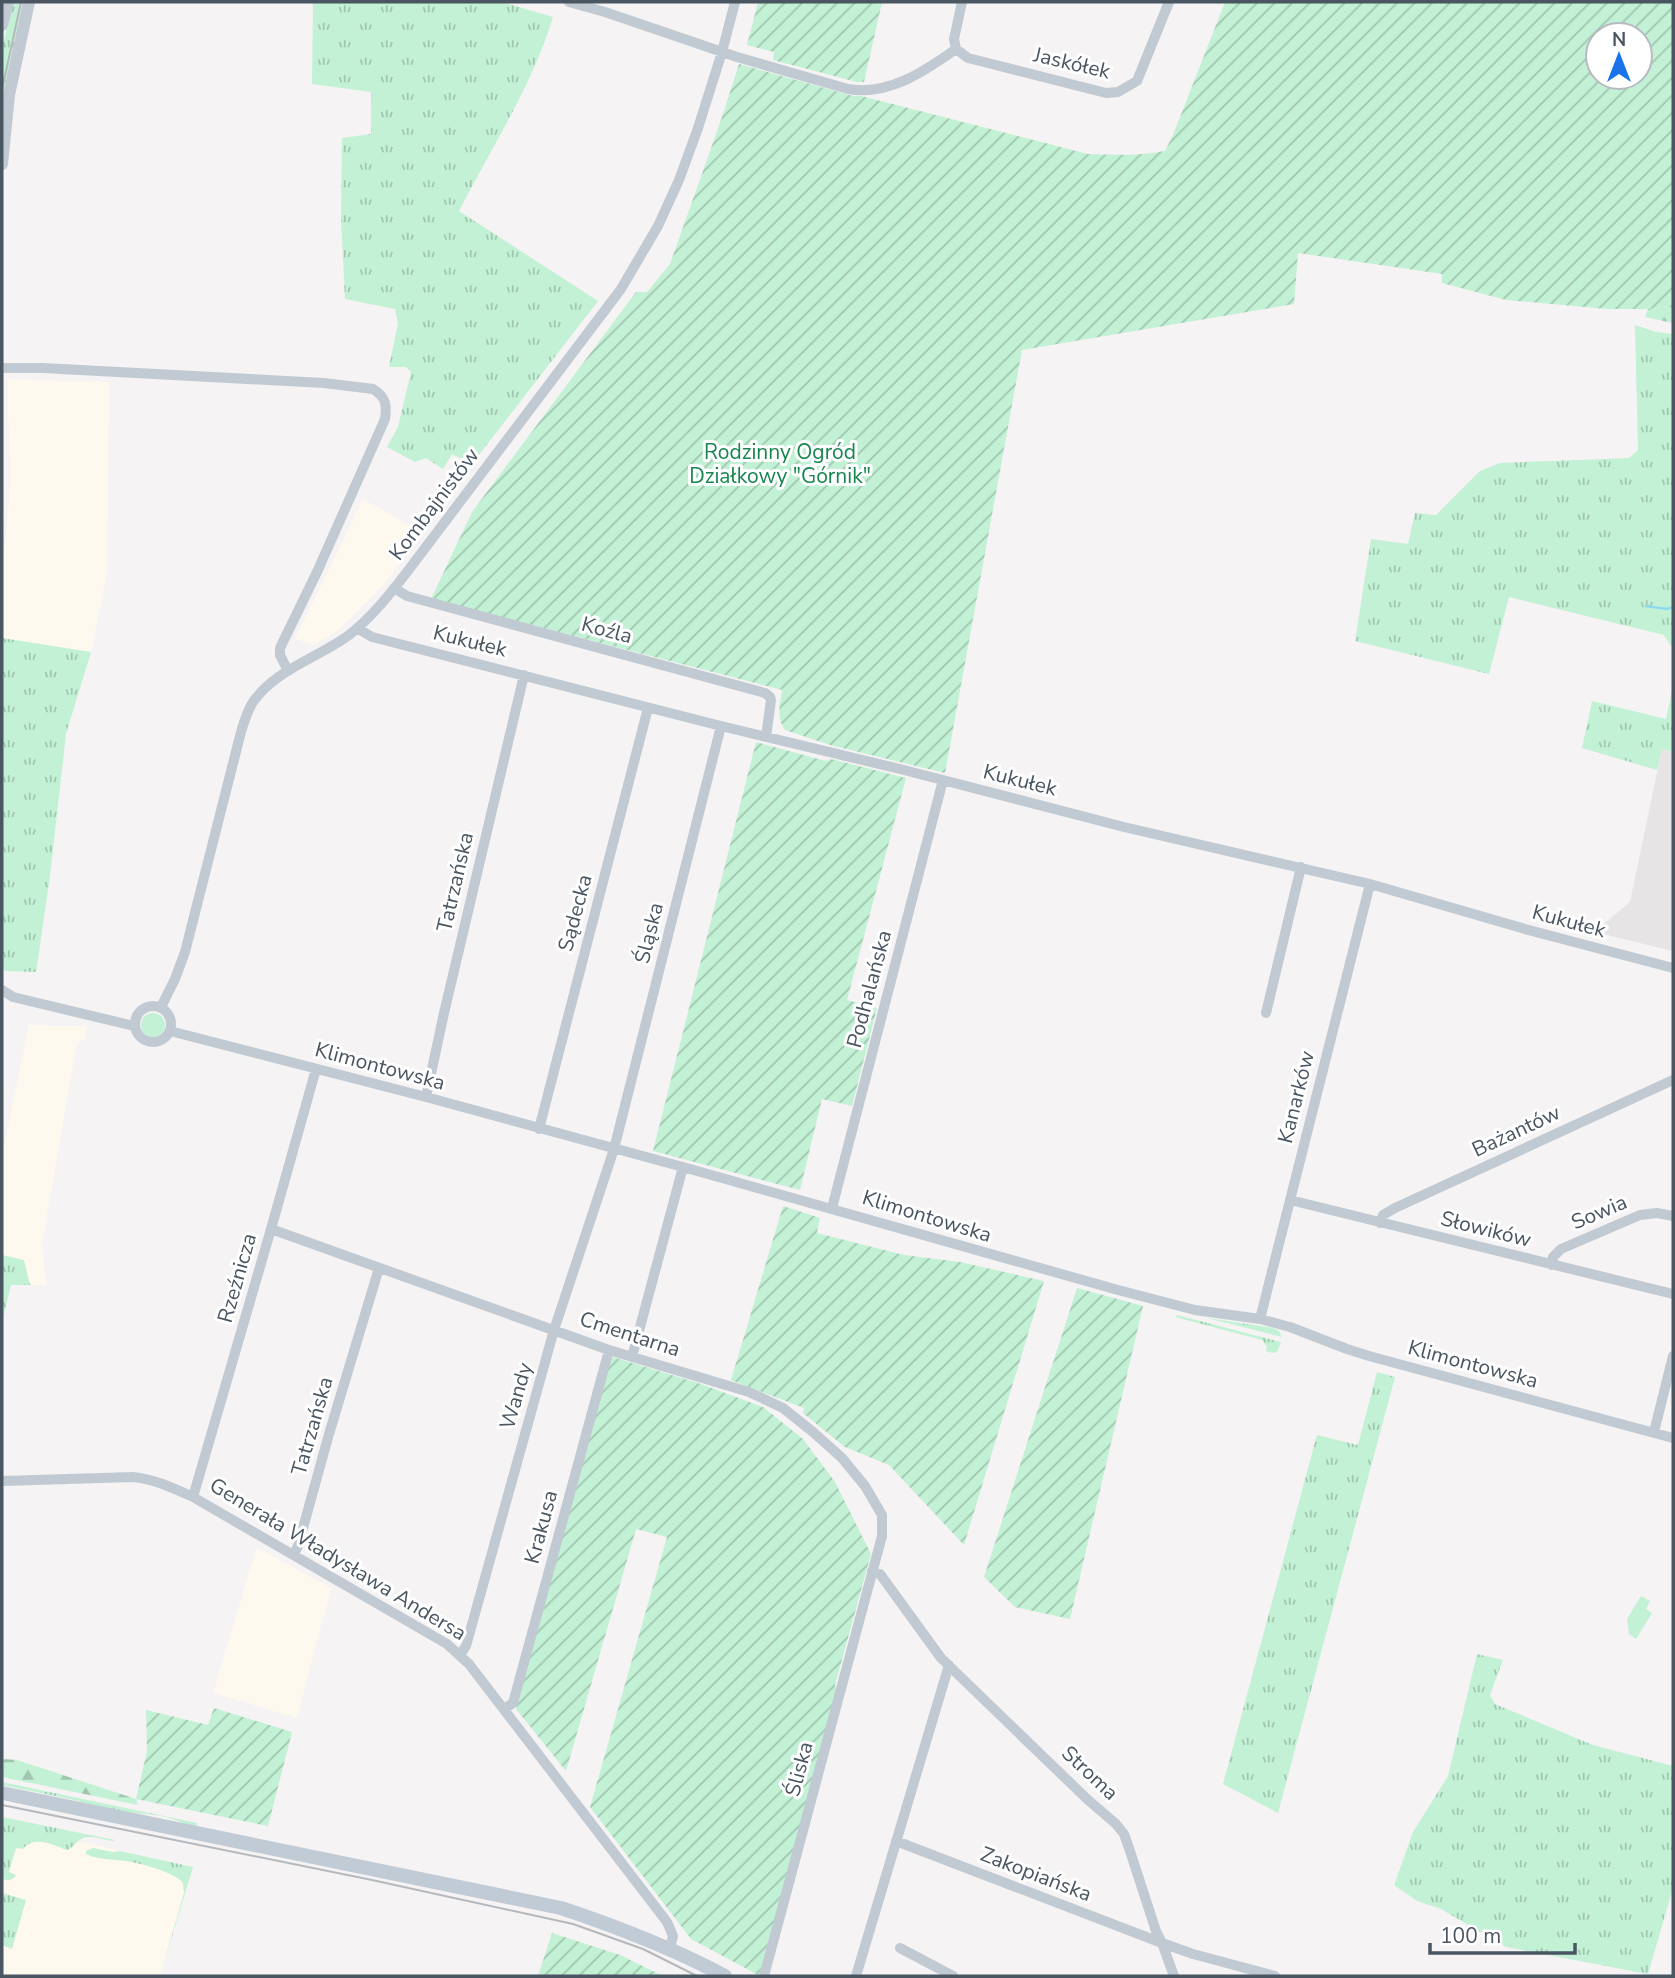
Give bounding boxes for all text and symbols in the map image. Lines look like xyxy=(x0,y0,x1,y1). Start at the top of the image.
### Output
north arrow xyxy=(1584,21,1654,91)
text: N xyxy=(1612,27,1626,53)
street label: Jaskółek xyxy=(1030,40,1114,85)
park label: Rodzinny Ogród Działkowy "Górnik" xyxy=(689,438,871,490)
street label: Kombajnistów xyxy=(382,442,486,566)
street label: Koźla xyxy=(579,610,635,650)
street label: Kukułek xyxy=(430,618,510,664)
street label: Kukułek xyxy=(980,757,1060,803)
street label: Tatrzańska xyxy=(430,829,480,935)
street label: Sądecka xyxy=(551,871,599,955)
street label: Kukułek xyxy=(1529,898,1609,944)
street label: Śląska xyxy=(628,900,670,966)
street label: Podhalańska xyxy=(840,927,898,1051)
street label: Klimontowska xyxy=(312,1035,448,1097)
street label: Kanarków xyxy=(1271,1048,1321,1146)
street label: Bażantów xyxy=(1467,1098,1565,1164)
street label: Klimontowska xyxy=(859,1183,995,1249)
street label: Sowia xyxy=(1567,1188,1631,1236)
street label: Słowików xyxy=(1438,1204,1535,1254)
street label: Rzeźnicza xyxy=(211,1230,263,1326)
street label: Cmentarna xyxy=(576,1305,684,1363)
street label: Klimontowska xyxy=(1405,1333,1541,1395)
street label: Wandy xyxy=(493,1359,539,1433)
street label: Tatrzańska xyxy=(285,1373,339,1479)
street label: Generała Władysława Andersa xyxy=(204,1471,472,1647)
street label: Krakusa xyxy=(518,1487,564,1567)
street label: Śliska xyxy=(778,1739,820,1799)
street label: Stroma xyxy=(1055,1739,1125,1807)
street label: Zakopiańska xyxy=(976,1840,1096,1908)
scale bar xyxy=(1430,1912,1575,1956)
text: 100 m xyxy=(1440,1922,1501,1950)

